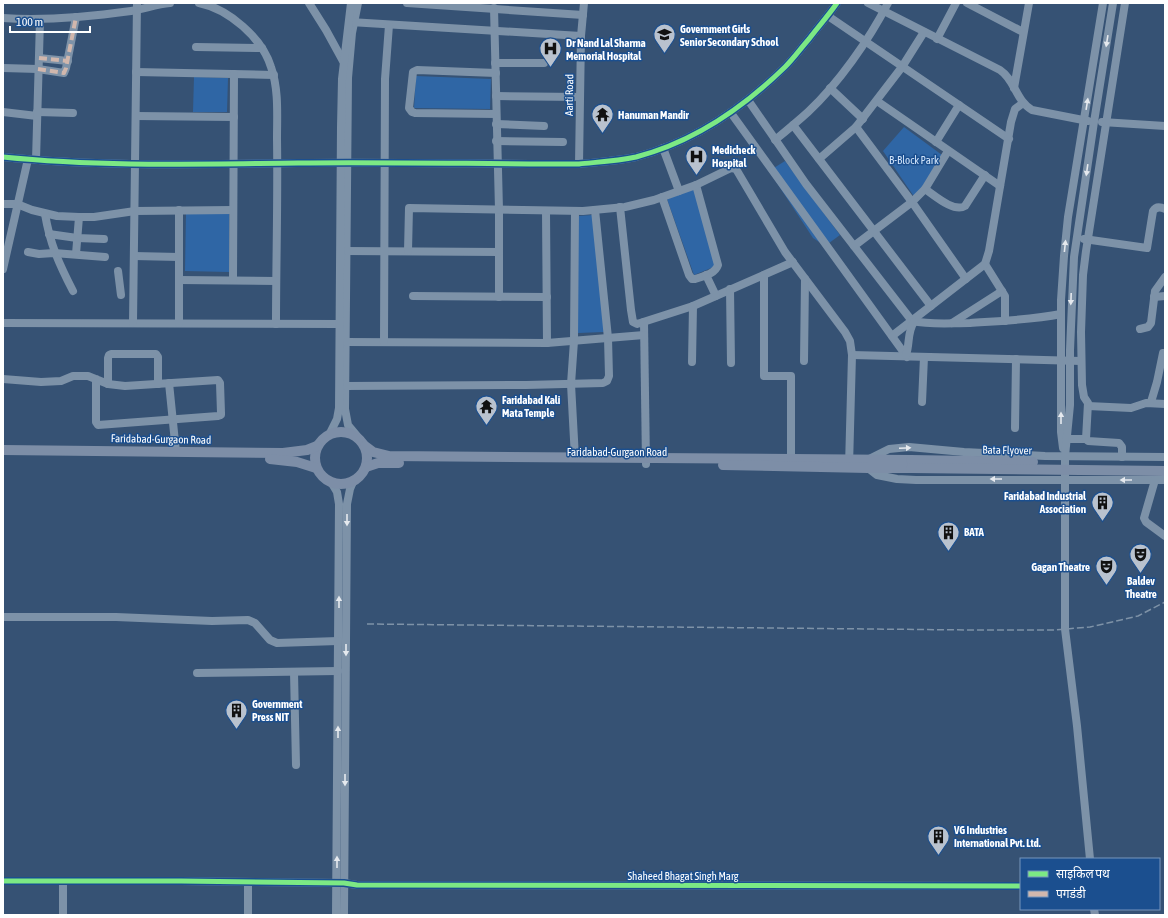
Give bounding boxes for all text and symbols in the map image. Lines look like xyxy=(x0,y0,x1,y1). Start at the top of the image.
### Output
scale bar xyxy=(10,8,90,34)
text: 100 m xyxy=(16,15,43,29)
school or university icon: Government Girls Senior Secondary School xyxy=(651,22,677,55)
place label: Government Girls Senior Secondary School xyxy=(680,23,780,48)
one-way arrow xyxy=(1104,35,1110,48)
hospital icon: Dr Nand Lal Sharma Memorial Hospital xyxy=(537,36,563,69)
place label: Dr Nand Lal Sharma Memorial Hospital xyxy=(566,37,646,62)
street label: Aarti Road xyxy=(563,74,575,116)
one-way arrow xyxy=(1084,97,1090,110)
temple icon: Hanuman Mandir xyxy=(590,102,616,135)
place label: Hanuman Mandir xyxy=(618,109,690,121)
hospital icon: Medicheck Hospital xyxy=(683,143,709,176)
place label: Medicheck Hospital xyxy=(712,144,755,169)
park label: B-Block Park xyxy=(889,154,939,166)
one-way arrow xyxy=(1084,164,1090,176)
one-way arrow xyxy=(1062,240,1068,252)
one-way arrow xyxy=(1068,293,1075,305)
temple icon: Faridabad Kali Mata Temple xyxy=(474,393,500,426)
place label: Faridabad Kali Mata Temple xyxy=(502,394,561,419)
one-way arrow xyxy=(1058,411,1064,424)
street label: Faridabad-Gurgaon Road xyxy=(111,432,211,446)
one-way arrow xyxy=(898,444,911,451)
street label: Bata Flyover xyxy=(982,444,1033,456)
street label: Faridabad-Gurgaon Road xyxy=(567,446,667,458)
one-way arrow xyxy=(989,476,1002,482)
one-way arrow xyxy=(1119,477,1132,483)
building icon: Faridabad Industrial Association xyxy=(1089,489,1115,522)
place label: Faridabad Industrial Association xyxy=(1004,490,1087,515)
one-way arrow xyxy=(344,514,350,527)
building icon: BATA xyxy=(935,519,961,552)
place label: BATA xyxy=(964,526,985,538)
theatre icon: Baldev Theatre xyxy=(1128,542,1154,575)
theatre icon: Gagan Theatre xyxy=(1093,554,1119,587)
place label: Gagan Theatre xyxy=(1031,561,1090,573)
place label: Baldev Theatre xyxy=(1125,575,1157,600)
one-way arrow xyxy=(335,596,342,608)
one-way arrow xyxy=(343,644,349,657)
building icon: Government Press NIT xyxy=(224,697,250,730)
place label: Government Press NIT xyxy=(252,698,303,723)
one-way arrow xyxy=(334,726,341,738)
one-way arrow xyxy=(342,774,348,787)
building icon: VG Industries International Pvt. Ltd. xyxy=(926,823,952,856)
place label: VG Industries International Pvt. Ltd. xyxy=(953,824,1041,849)
one-way arrow xyxy=(333,856,340,868)
legend xyxy=(1020,858,1160,910)
text: साइकिल पथ xyxy=(1056,866,1110,881)
street label: Shaheed Bhagat Singh Marg xyxy=(627,870,739,882)
text: पगडंडी xyxy=(1056,886,1086,901)

